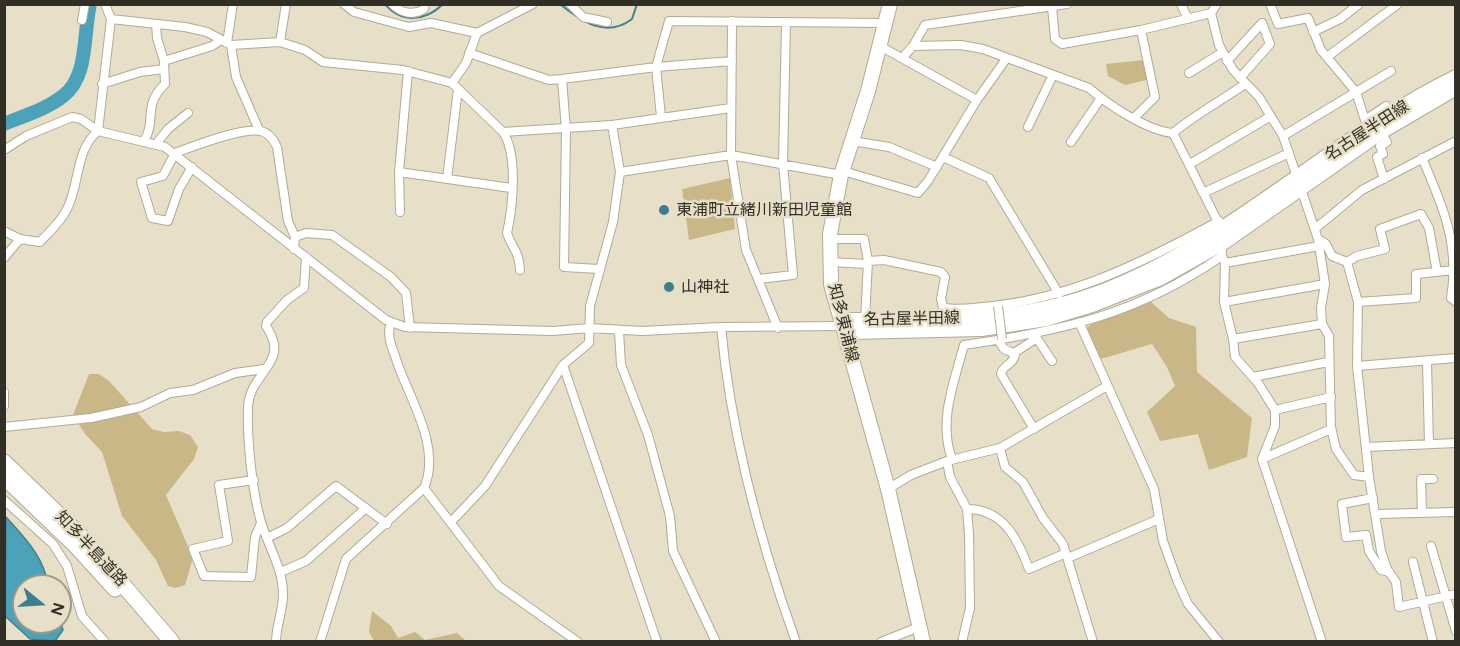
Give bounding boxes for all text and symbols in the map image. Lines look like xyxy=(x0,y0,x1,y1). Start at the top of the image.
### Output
street label: 名古屋半田線 xyxy=(1322,97,1412,165)
place label: 東浦町立緒川新田児童館 xyxy=(676,200,852,220)
marker: 東浦町立緒川新田児童館 xyxy=(657,203,671,217)
place label: 山神社 xyxy=(681,277,729,297)
marker: 山神社 xyxy=(662,280,676,294)
street label: 知多東浦線 xyxy=(824,282,862,364)
street label: 名古屋半田線 xyxy=(864,309,960,329)
street label: 知多半島道路 xyxy=(51,507,131,591)
north arrow xyxy=(12,574,72,634)
text: N xyxy=(47,600,69,618)

